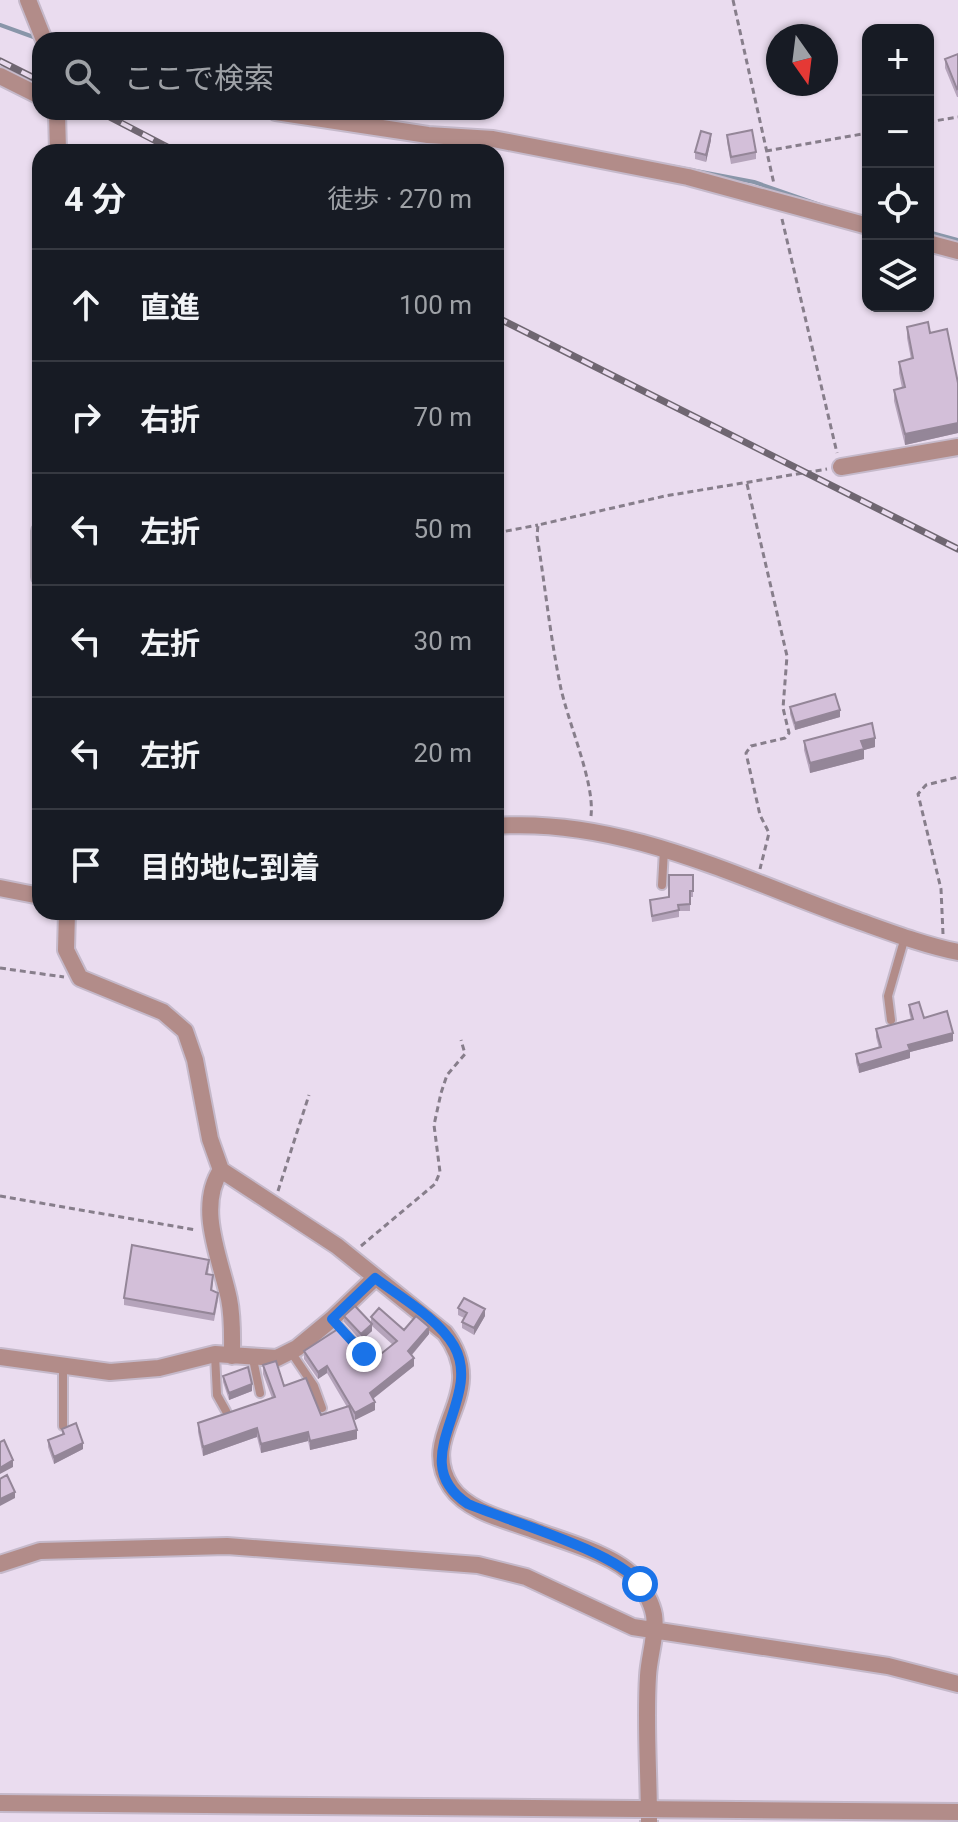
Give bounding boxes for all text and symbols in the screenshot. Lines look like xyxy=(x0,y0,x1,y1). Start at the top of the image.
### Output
north arrow xyxy=(766,24,838,96)
map controls xyxy=(862,24,934,312)
button: + xyxy=(862,24,934,96)
search box xyxy=(32,32,504,120)
icon: search xyxy=(60,54,104,98)
text: ここで検索 xyxy=(124,61,274,96)
button: − xyxy=(862,96,934,168)
button: locate xyxy=(862,168,934,240)
text: 4 分 xyxy=(64,179,126,219)
text: 徒歩 · 270 m xyxy=(327,184,472,214)
button: layers xyxy=(862,240,934,312)
icon: ahead xyxy=(64,283,108,327)
text: 直進 xyxy=(140,290,200,325)
text: 100 m xyxy=(399,290,472,320)
icon: right xyxy=(64,395,108,439)
text: 右折 xyxy=(140,402,200,437)
text: 70 m xyxy=(414,402,472,432)
icon: left xyxy=(64,507,108,551)
text: 左折 xyxy=(140,514,200,549)
text: 50 m xyxy=(414,514,472,544)
icon: left xyxy=(64,619,108,663)
text: 左折 xyxy=(140,626,200,661)
text: 30 m xyxy=(414,626,472,656)
icon: left xyxy=(64,731,108,775)
text: 左折 xyxy=(140,738,200,773)
text: 20 m xyxy=(414,738,472,768)
icon: arrive xyxy=(64,843,108,887)
text: 目的地に到着 xyxy=(140,850,320,885)
route end xyxy=(346,1336,382,1372)
route start xyxy=(622,1566,658,1602)

